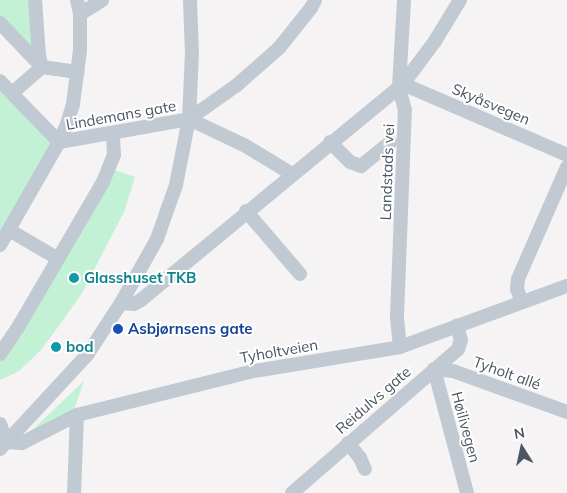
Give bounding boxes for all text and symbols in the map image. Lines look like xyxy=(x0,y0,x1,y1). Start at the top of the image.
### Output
street label: Skyåsvegen xyxy=(449,79,533,129)
street label: Lindemans gate xyxy=(65,96,177,134)
street label: Landstads vei xyxy=(376,123,398,221)
place label: Glasshuset TKB xyxy=(84,269,196,287)
marker: Glasshuset TKB xyxy=(68,272,80,284)
place label: Asbjørnsens gate xyxy=(128,320,253,338)
marker: Asbjørnsens gate xyxy=(112,323,124,335)
street label: Tyholtveien xyxy=(239,335,319,367)
place label: bod xyxy=(66,338,93,356)
marker: bod xyxy=(50,341,62,353)
street label: Tyholt allé xyxy=(471,353,543,393)
street label: Reidulvs gate xyxy=(332,362,414,438)
street label: Høilivegen xyxy=(448,390,484,464)
north arrow xyxy=(497,423,547,473)
text: N xyxy=(513,423,526,443)

